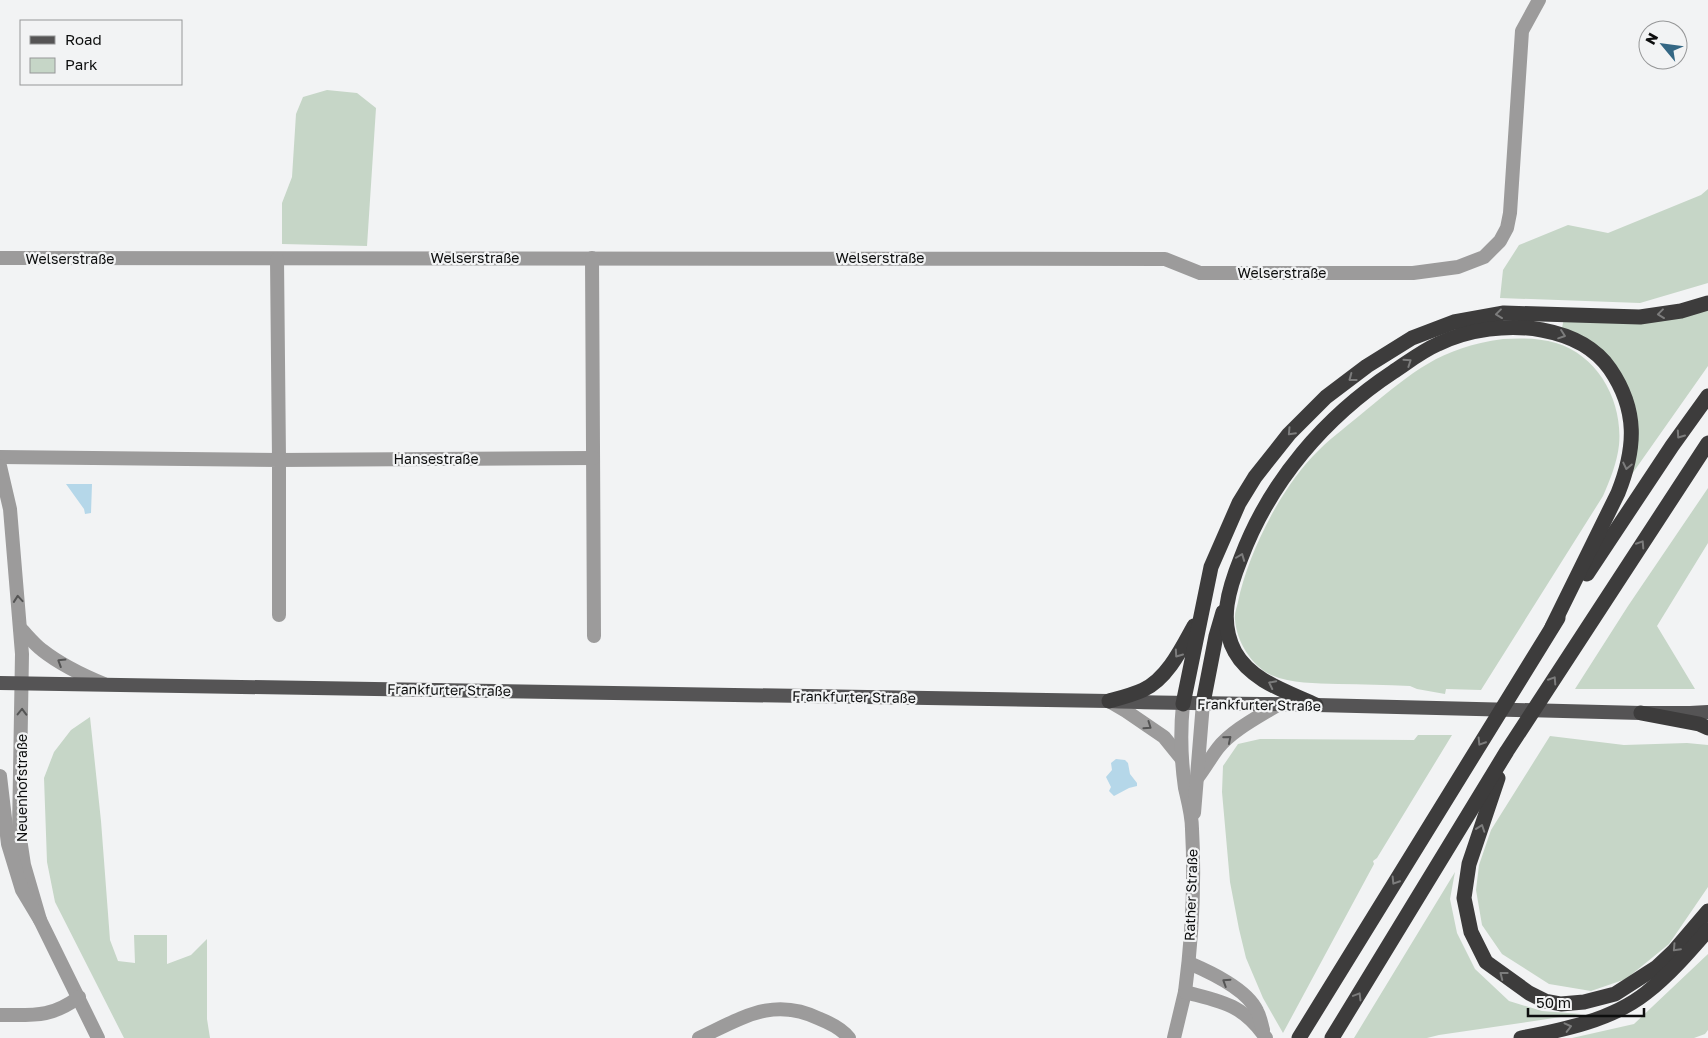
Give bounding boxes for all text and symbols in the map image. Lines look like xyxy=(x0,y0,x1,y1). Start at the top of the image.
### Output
legend xyxy=(20,20,182,85)
north arrow xyxy=(1638,20,1688,70)
text: Road xyxy=(65,30,102,48)
text: N xyxy=(1641,30,1661,47)
text: Park xyxy=(65,55,98,73)
street label: Welserstraße xyxy=(431,249,519,266)
street label: Welserstraße xyxy=(836,249,924,266)
street label: Welserstraße xyxy=(26,250,114,267)
street label: Welserstraße xyxy=(1238,264,1326,281)
one-way arrow xyxy=(1494,308,1502,319)
one-way arrow xyxy=(1656,308,1664,319)
one-way arrow xyxy=(1557,329,1566,339)
one-way arrow xyxy=(1402,359,1411,368)
one-way arrow xyxy=(1349,372,1358,380)
one-way arrow xyxy=(1288,427,1297,436)
one-way arrow xyxy=(1677,429,1686,439)
street label: Hansestraße xyxy=(393,450,479,467)
one-way arrow xyxy=(1622,461,1633,470)
one-way arrow xyxy=(1635,540,1645,549)
one-way arrow xyxy=(1235,553,1245,562)
one-way arrow xyxy=(13,595,24,603)
one-way arrow xyxy=(1175,648,1184,657)
one-way arrow xyxy=(57,659,66,669)
one-way arrow xyxy=(1547,677,1556,686)
street label: Frankfurter Straße xyxy=(387,680,511,699)
one-way arrow xyxy=(1268,680,1277,690)
street label: Frankfurter Straße xyxy=(792,687,916,706)
street label: Frankfurter Straße xyxy=(1197,695,1321,714)
one-way arrow xyxy=(17,708,27,716)
one-way arrow xyxy=(1142,720,1152,729)
street label: Neuenhofstraße xyxy=(13,734,30,842)
one-way arrow xyxy=(1223,736,1232,745)
one-way arrow xyxy=(1477,737,1487,746)
one-way arrow xyxy=(1476,824,1486,833)
street label: Rather Straße xyxy=(1180,849,1201,941)
one-way arrow xyxy=(1392,875,1402,884)
one-way arrow xyxy=(1673,943,1682,952)
one-way arrow xyxy=(1500,973,1509,981)
one-way arrow xyxy=(1222,979,1231,989)
scale bar xyxy=(1528,986,1644,1018)
one-way arrow xyxy=(1351,993,1361,1002)
text: 50 m xyxy=(1536,993,1571,1011)
one-way arrow xyxy=(1564,1022,1573,1033)

